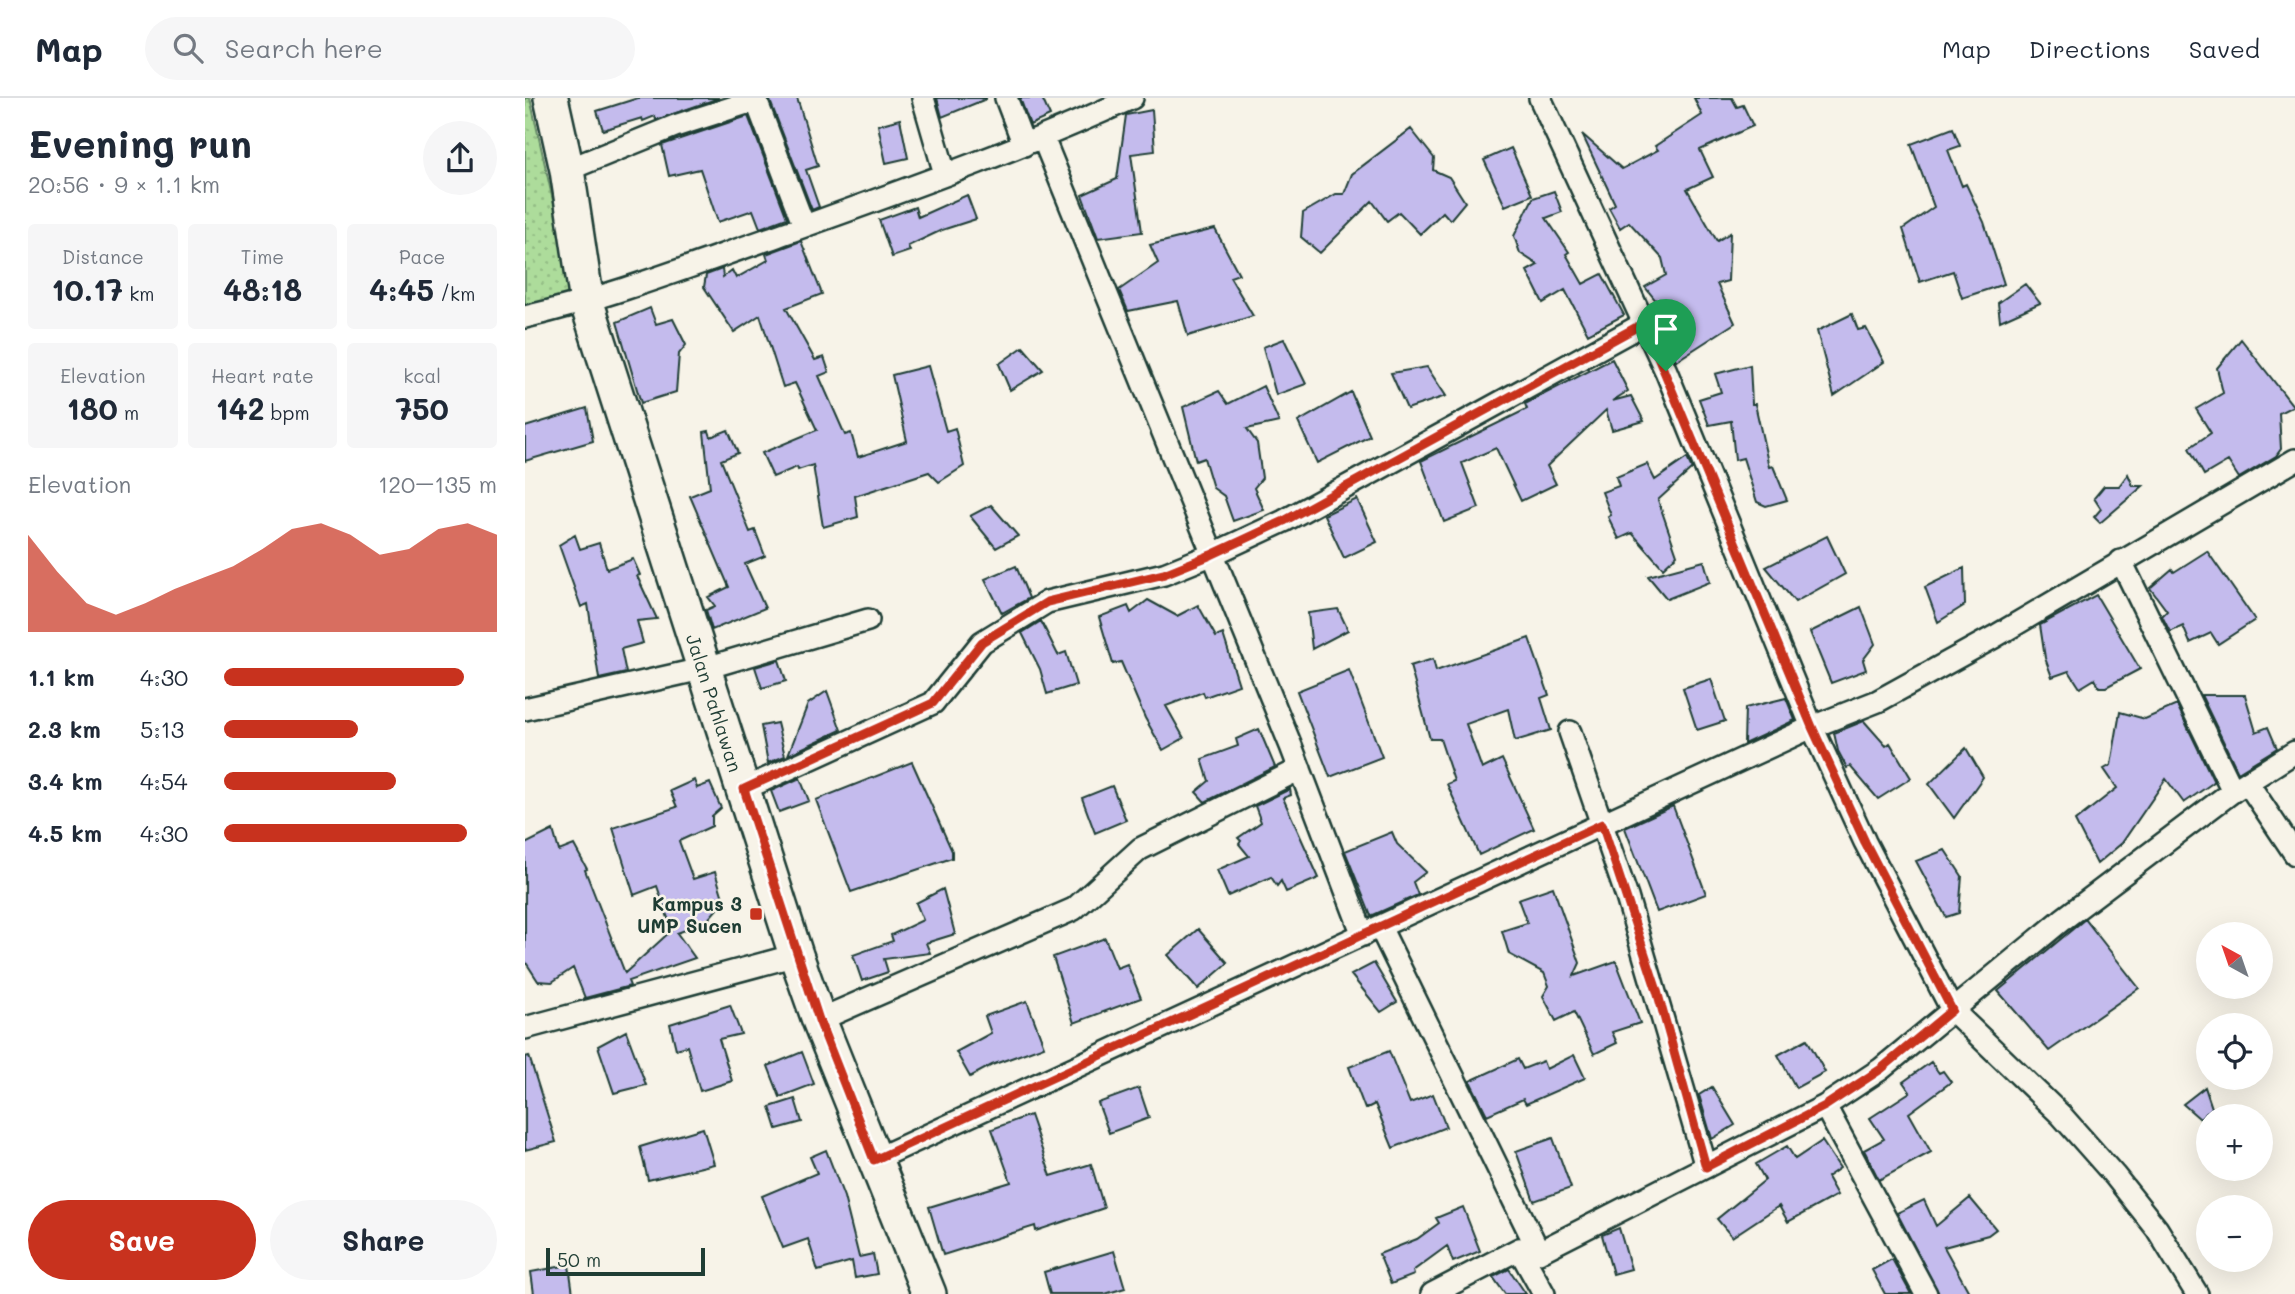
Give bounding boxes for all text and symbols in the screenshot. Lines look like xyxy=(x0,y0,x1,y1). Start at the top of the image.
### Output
search box xyxy=(145,17,635,80)
text: Map xyxy=(35,27,103,70)
icon: search xyxy=(169,29,207,67)
text: Search here xyxy=(225,31,383,65)
text: Map xyxy=(1942,33,1991,64)
text: Directions xyxy=(2029,33,2151,64)
text: Saved xyxy=(2189,33,2260,64)
text: Evening run xyxy=(28,118,252,168)
button: share xyxy=(423,121,497,195)
text: 20:56 · 9 × 1.1 km xyxy=(28,169,220,199)
text: Distance xyxy=(62,244,144,269)
text: Time xyxy=(241,244,284,269)
text: Pace xyxy=(399,244,445,269)
text: 10.17 xyxy=(51,269,123,309)
text: 48:18 xyxy=(223,269,302,309)
text: 4:45 xyxy=(369,269,434,309)
text: km xyxy=(123,281,154,306)
text: /km xyxy=(434,281,475,306)
pin xyxy=(1636,299,1696,371)
icon: arrive xyxy=(1647,310,1685,348)
text: Elevation xyxy=(60,363,145,388)
text: Heart rate xyxy=(211,363,314,388)
text: kcal xyxy=(403,363,441,388)
text: 180 xyxy=(67,388,118,428)
text: 142 xyxy=(215,388,265,428)
text: 750 xyxy=(395,388,449,428)
text: m xyxy=(118,400,139,425)
text: bpm xyxy=(265,400,310,425)
text: Elevation xyxy=(28,469,131,499)
text: 120–135 m xyxy=(378,469,497,499)
street label: Jalan Pahlawan xyxy=(681,631,749,775)
text: 1.1 km xyxy=(28,662,94,692)
text: 4:30 xyxy=(140,662,188,692)
text: 2.3 km xyxy=(28,714,101,744)
text: 5:13 xyxy=(140,714,184,744)
text: 3.4 km xyxy=(28,766,102,796)
text: 4:54 xyxy=(140,766,188,796)
text: 4.5 km xyxy=(28,818,102,848)
text: 4:30 xyxy=(140,818,188,848)
place label: Kampus 3 UMP Sucen xyxy=(637,891,742,938)
marker: Kampus 3 UMP Sucen xyxy=(748,906,764,922)
north arrow xyxy=(2196,922,2273,999)
map controls xyxy=(2196,922,2273,1272)
button: locate xyxy=(2196,1013,2273,1090)
button: + xyxy=(2196,1104,2273,1181)
button: − xyxy=(2196,1195,2273,1272)
button: Save xyxy=(28,1200,256,1280)
button: Share xyxy=(270,1200,497,1280)
scale bar xyxy=(546,1245,705,1277)
text: 50 m xyxy=(557,1247,601,1272)

